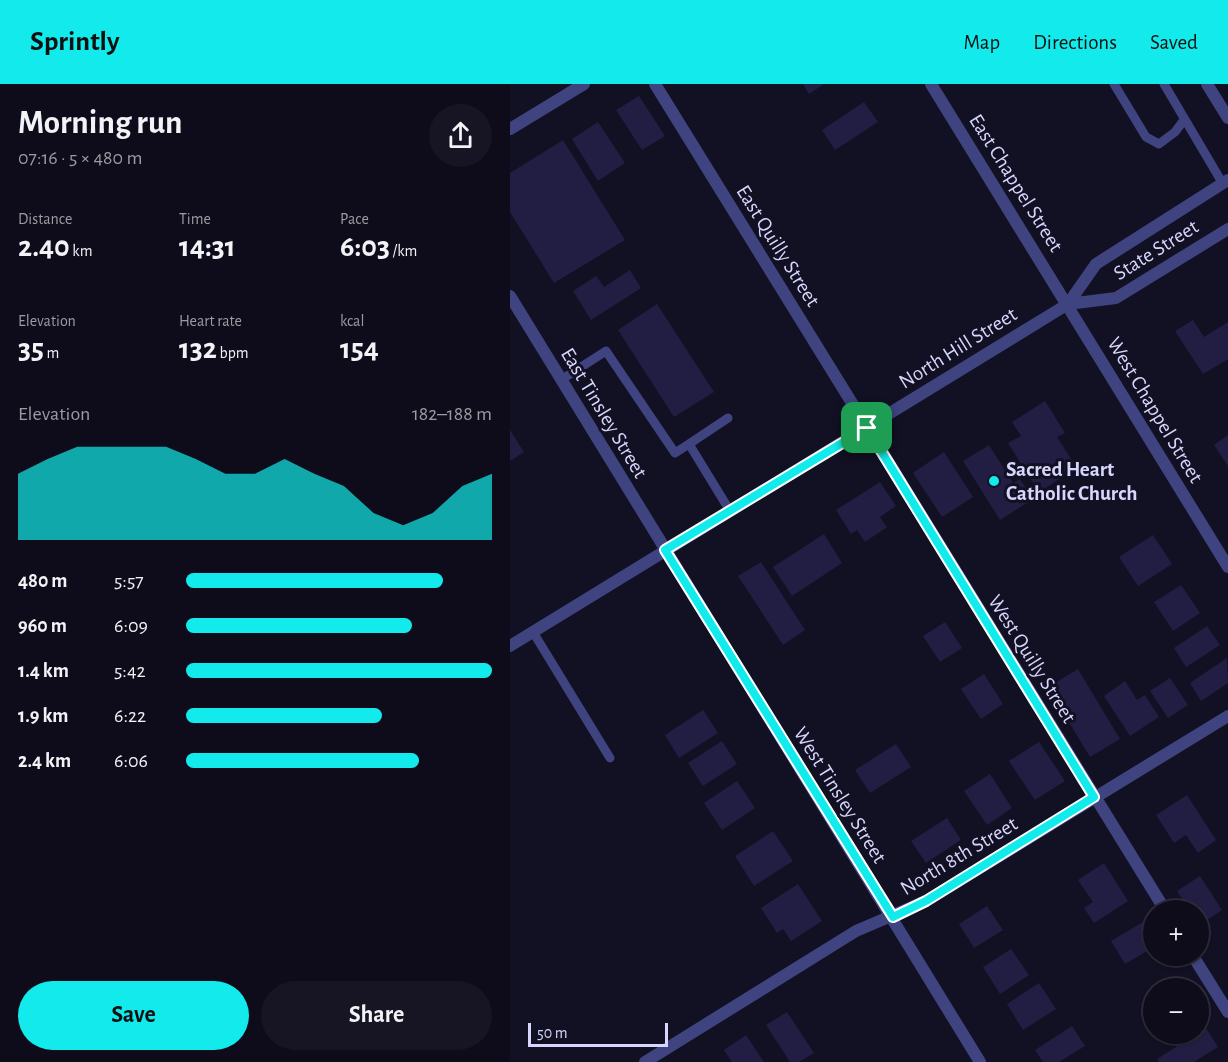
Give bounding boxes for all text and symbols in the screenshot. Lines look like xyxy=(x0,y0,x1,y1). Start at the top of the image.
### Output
text: Sprintly xyxy=(30,28,120,56)
text: Map xyxy=(964,32,1000,53)
text: Directions xyxy=(1033,32,1117,53)
text: Saved xyxy=(1150,32,1198,53)
button: share xyxy=(429,104,492,167)
text: Morning run xyxy=(18,107,182,140)
street label: East Chappel Street xyxy=(965,110,1067,256)
text: 07:16 · 5 × 480 m xyxy=(18,148,142,168)
street label: East Quilly Street xyxy=(732,182,824,311)
text: Distance xyxy=(18,211,72,227)
text: Time xyxy=(179,211,211,227)
text: Pace xyxy=(340,211,369,227)
street label: State Street xyxy=(1110,216,1202,284)
text: 2.40 xyxy=(18,232,70,262)
text: 14:31 xyxy=(179,232,236,262)
text: 6:03 xyxy=(340,232,390,262)
text: km xyxy=(70,243,92,259)
text: /km xyxy=(390,243,417,259)
street label: North Hill Street xyxy=(895,303,1021,393)
text: Elevation xyxy=(18,313,76,329)
text: Heart rate xyxy=(179,313,242,329)
text: kcal xyxy=(340,313,364,329)
street label: West Chappel Street xyxy=(1103,333,1207,487)
text: 35 xyxy=(18,334,44,364)
text: 132 xyxy=(179,334,217,364)
text: 154 xyxy=(340,334,379,364)
street label: East Tinsley Street xyxy=(557,344,651,482)
text: m xyxy=(44,345,59,361)
text: bpm xyxy=(217,345,249,361)
pin xyxy=(841,402,892,453)
text: Elevation xyxy=(18,404,90,424)
text: 182–188 m xyxy=(412,404,492,424)
icon: arrive xyxy=(850,411,883,444)
place label: Sacred Heart Catholic Church xyxy=(1006,459,1137,504)
marker: Sacred Heart Catholic Church xyxy=(987,474,1001,488)
text: 480 m xyxy=(18,571,68,591)
text: 5:57 xyxy=(114,571,144,591)
street label: West Quilly Street xyxy=(984,591,1080,727)
text: 960 m xyxy=(18,616,67,636)
text: 6:09 xyxy=(114,616,148,636)
text: 1.4 km xyxy=(18,661,69,681)
text: 5:42 xyxy=(114,661,146,681)
text: 1.9 km xyxy=(18,706,69,726)
text: 6:22 xyxy=(114,706,146,726)
street label: West Tinsley Street xyxy=(790,723,890,867)
text: 2.4 km xyxy=(18,751,71,771)
text: 6:06 xyxy=(114,751,148,771)
street label: North 8th Street xyxy=(897,813,1021,899)
map controls xyxy=(1143,900,1209,1044)
button: + xyxy=(1143,900,1209,966)
button: − xyxy=(1143,978,1209,1044)
button: Save xyxy=(18,981,249,1050)
button: Share xyxy=(261,981,492,1050)
scale bar xyxy=(528,1020,668,1048)
text: 50 m xyxy=(537,1025,568,1041)

